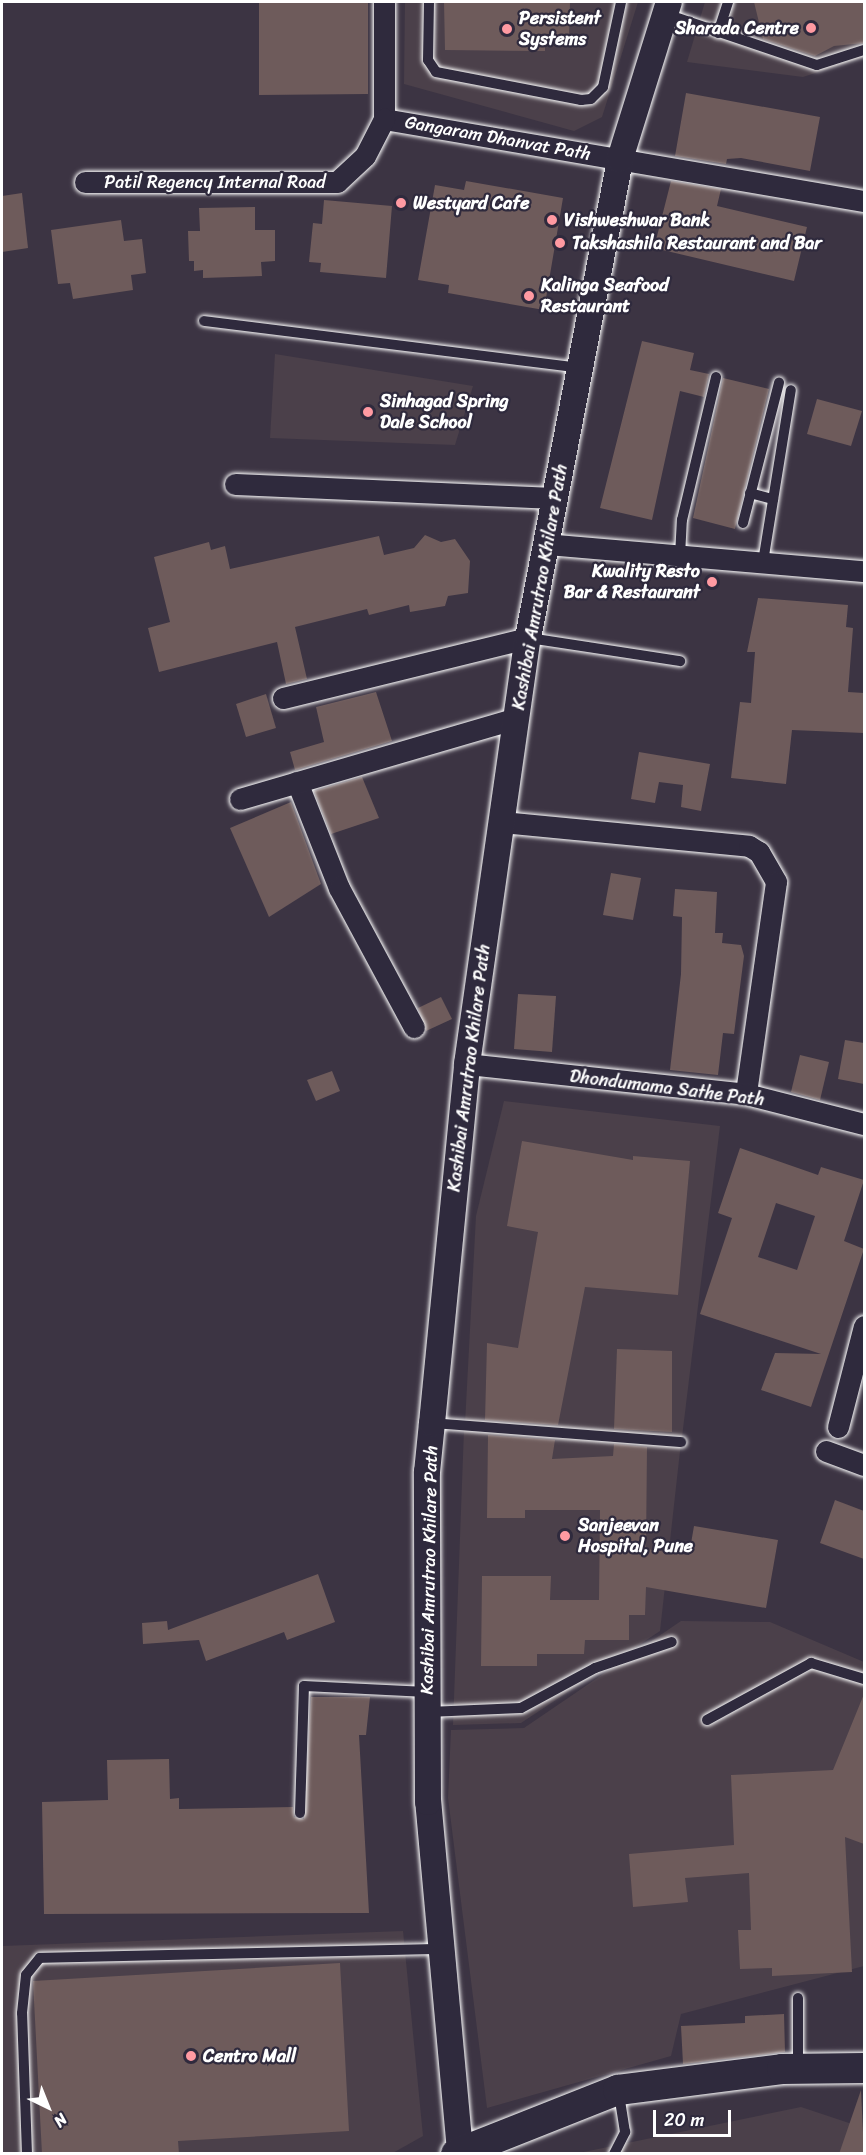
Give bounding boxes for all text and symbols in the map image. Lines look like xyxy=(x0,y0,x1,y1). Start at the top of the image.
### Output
place label: Persistent Systems xyxy=(519,8,601,50)
place label: Sharada Centre xyxy=(675,17,799,39)
marker: Sharada Centre xyxy=(804,21,818,35)
marker: Persistent Systems xyxy=(500,22,514,36)
street label: Gangaram Dhanvat Path xyxy=(403,111,593,165)
street label: Patil Regency Internal Road xyxy=(104,171,326,193)
place label: Westyard Cafe xyxy=(413,192,530,214)
marker: Westyard Cafe xyxy=(394,196,408,210)
place label: Vishweshwar Bank xyxy=(564,209,710,231)
marker: Vishweshwar Bank xyxy=(545,213,559,227)
place label: Takshashila Restaurant and Bar xyxy=(572,232,822,254)
marker: Takshashila Restaurant and Bar xyxy=(553,236,567,250)
place label: Kalinga Seafood Restaurant xyxy=(541,275,669,318)
marker: Kalinga Seafood Restaurant xyxy=(522,289,536,303)
place label: Sinhagad Spring Dale School xyxy=(380,391,509,434)
marker: Sinhagad Spring Dale School xyxy=(361,405,375,419)
street label: Kashibai Amrutrao Khilare Path xyxy=(508,463,572,711)
place label: Kwality Resto Bar & Restaurant xyxy=(562,561,700,604)
marker: Kwality Resto Bar & Restaurant xyxy=(705,575,719,589)
street label: Kashibai Amrutrao Khilare Path xyxy=(443,943,495,1193)
street label: Dhondumama Sathe Path xyxy=(568,1065,766,1111)
street label: Kashibai Amrutrao Khilare Path xyxy=(416,1446,442,1694)
place label: Sanjeevan Hospital, Pune xyxy=(578,1515,693,1558)
marker: Sanjeevan Hospital, Pune xyxy=(556,1527,574,1545)
place label: Centro Mall xyxy=(203,2045,296,2067)
marker: Centro Mall xyxy=(184,2049,198,2063)
north arrow xyxy=(18,2077,78,2137)
scale bar xyxy=(656,2098,734,2136)
text: 20 m xyxy=(664,2104,704,2136)
text: N xyxy=(47,2106,75,2135)

